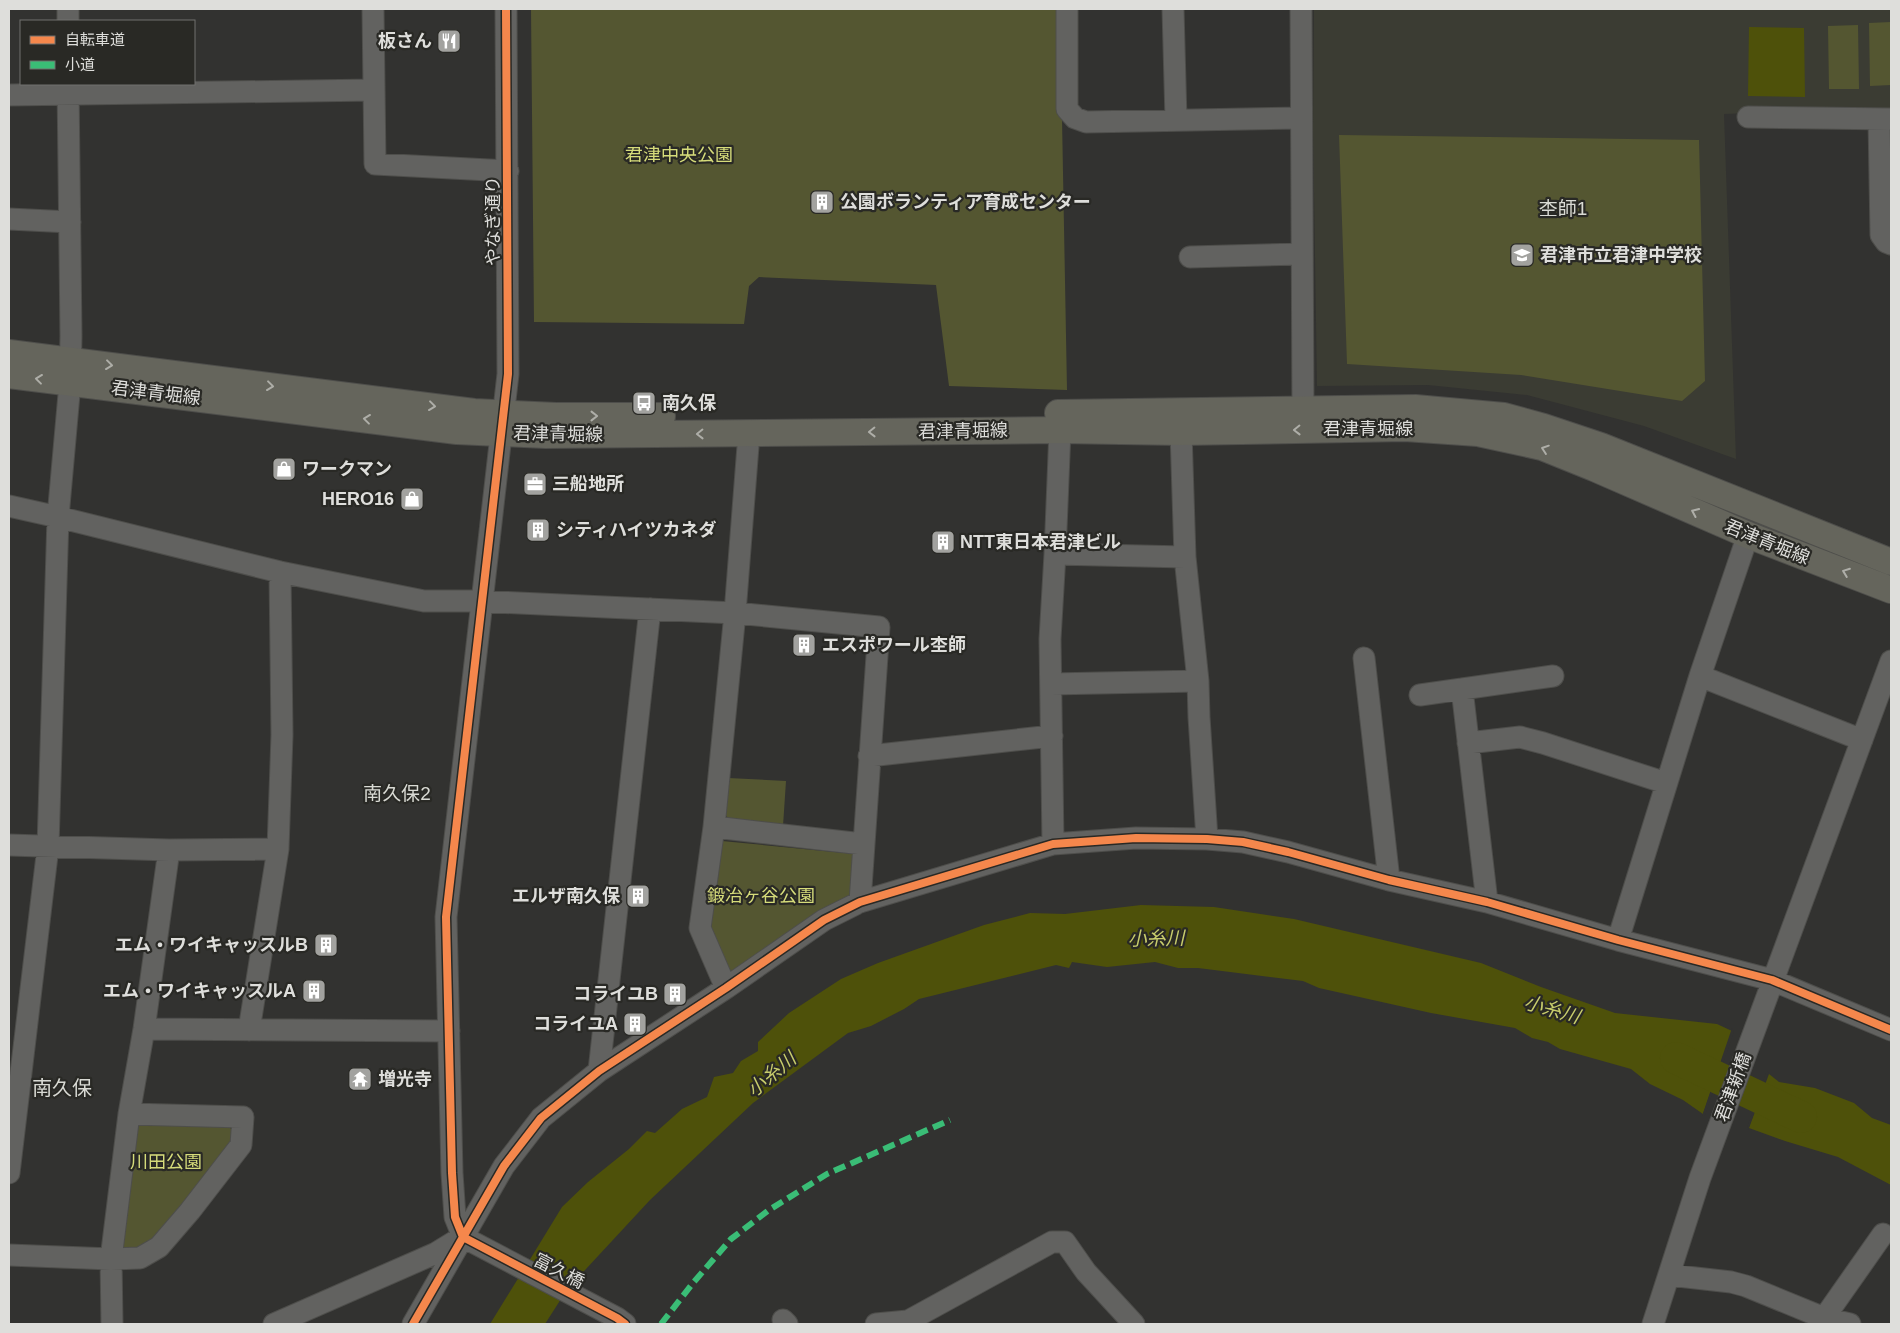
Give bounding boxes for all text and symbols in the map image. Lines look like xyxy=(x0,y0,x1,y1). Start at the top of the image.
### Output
legend xyxy=(20,20,195,85)
restaurant icon: 板さん xyxy=(436,28,462,54)
text: 自転車道 xyxy=(65,31,125,48)
place label: 板さん xyxy=(378,31,432,51)
text: 小道 xyxy=(65,56,95,73)
park label: 君津中央公園 xyxy=(625,145,733,165)
street label: やなぎ通り xyxy=(483,176,503,266)
building icon: 公園ボランティア育成センター xyxy=(809,189,835,215)
place label: 公園ボランティア育成センター xyxy=(840,192,1091,212)
district label: 杢師1 xyxy=(1539,198,1587,219)
school or university icon: 君津市立君津中学校 xyxy=(1509,242,1535,268)
place label: 君津市立君津中学校 xyxy=(1540,245,1702,265)
one-way arrow xyxy=(106,359,114,370)
one-way arrow xyxy=(35,374,43,385)
street label: 君津青堀線 xyxy=(110,378,202,408)
one-way arrow xyxy=(267,380,275,391)
bus stop icon: 南久保 xyxy=(631,390,657,416)
place label: 南久保 xyxy=(662,393,717,413)
one-way arrow xyxy=(427,401,436,411)
one-way arrow xyxy=(590,411,598,421)
one-way arrow xyxy=(363,415,371,425)
street label: 君津青堀線 xyxy=(1323,419,1413,439)
street label: 君津青堀線 xyxy=(918,420,1008,442)
street label: 君津青堀線 xyxy=(513,423,603,445)
one-way arrow xyxy=(1293,425,1301,435)
one-way arrow xyxy=(868,427,876,437)
one-way arrow xyxy=(696,429,704,439)
one-way arrow xyxy=(1541,445,1550,455)
shop icon: ワークマン xyxy=(271,456,297,482)
place label: ワークマン xyxy=(302,459,392,479)
office icon: 三船地所 xyxy=(522,471,548,497)
place label: 三船地所 xyxy=(552,474,624,494)
shop icon: HERO16 xyxy=(399,486,425,512)
place label: HERO16 xyxy=(322,489,394,509)
one-way arrow xyxy=(1691,507,1700,518)
street label: 君津青堀線 xyxy=(1722,516,1812,568)
building icon: シティハイツカネダ xyxy=(525,517,551,543)
place label: シティハイツカネダ xyxy=(556,520,717,540)
building icon: NTT東日本君津ビル xyxy=(930,529,956,555)
place label: NTT東日本君津ビル xyxy=(960,532,1121,552)
one-way arrow xyxy=(1842,568,1851,579)
building icon: エスポワール杢師 xyxy=(791,632,817,658)
place label: エスポワール杢師 xyxy=(822,635,966,655)
district label: 南久保2 xyxy=(363,783,431,804)
building icon: エルザ南久保 xyxy=(625,883,651,909)
place label: エルザ南久保 xyxy=(512,886,621,906)
park label: 鍛冶ヶ谷公園 xyxy=(707,886,815,906)
water label: 小糸川 xyxy=(1127,927,1187,949)
building icon: エム・ワイキャッスルB xyxy=(313,932,339,958)
place label: エム・ワイキャッスルB xyxy=(115,935,308,955)
building icon: エム・ワイキャッスルA xyxy=(301,978,327,1004)
place label: エム・ワイキャッスルA xyxy=(103,981,296,1001)
building icon: コライユB xyxy=(662,981,688,1007)
place label: コライユB xyxy=(573,984,658,1004)
water label: 小糸川 xyxy=(1522,992,1584,1028)
building icon: コライユA xyxy=(622,1011,648,1037)
place label: コライユA xyxy=(533,1014,618,1034)
water label: 小糸川 xyxy=(743,1047,801,1101)
street label: 君津新橋 xyxy=(1711,1050,1755,1124)
temple icon: 増光寺 xyxy=(347,1066,373,1092)
place label: 増光寺 xyxy=(378,1069,432,1089)
district label: 南久保 xyxy=(32,1077,92,1099)
park label: 川田公園 xyxy=(130,1152,202,1172)
street label: 富久橋 xyxy=(530,1250,588,1292)

